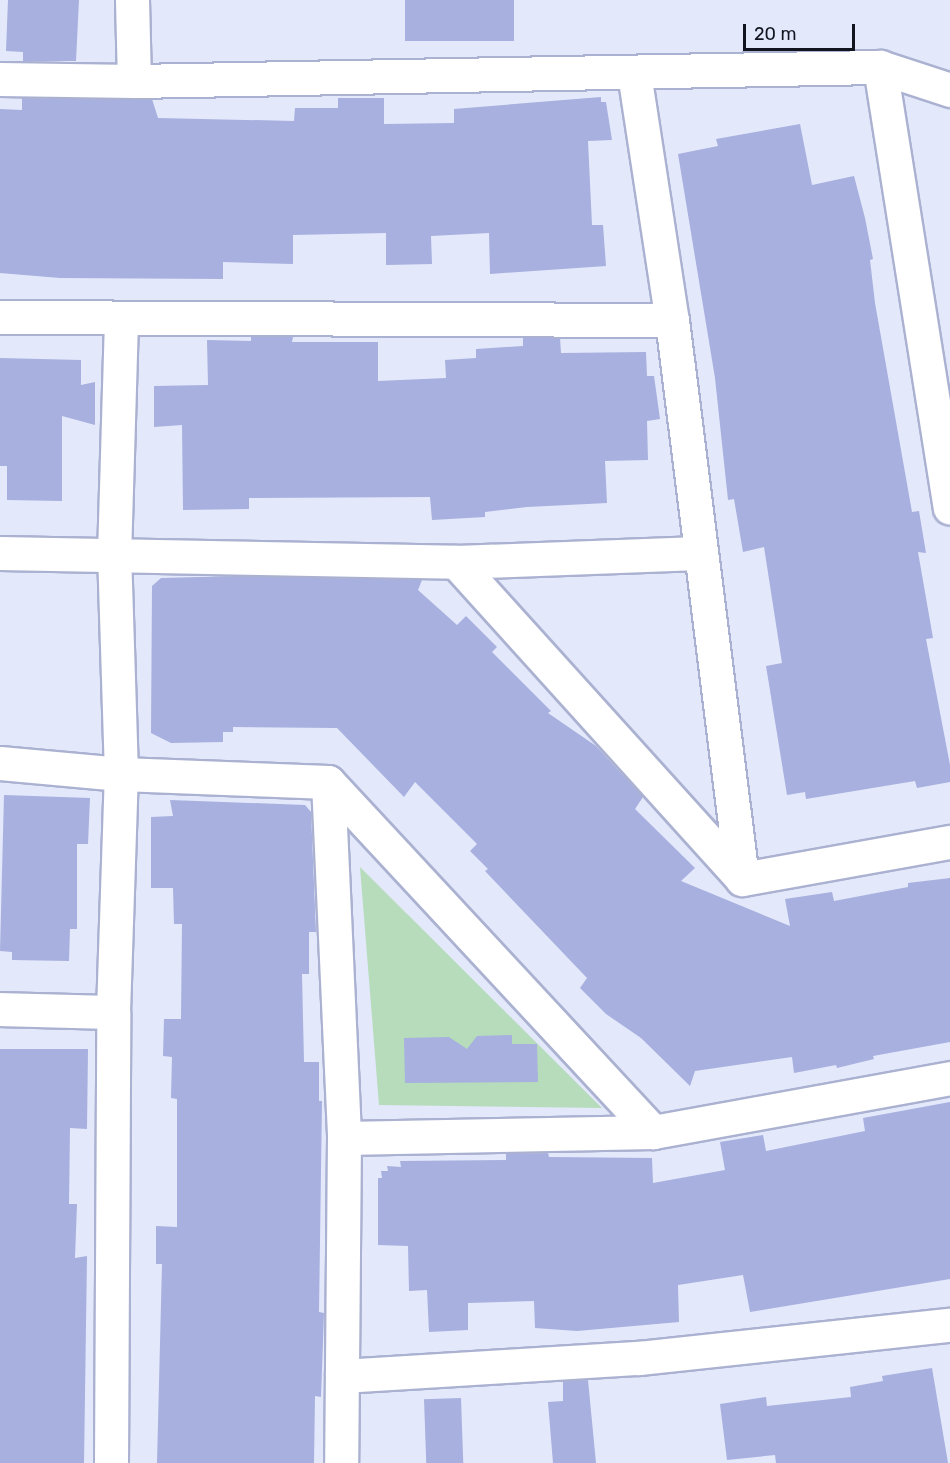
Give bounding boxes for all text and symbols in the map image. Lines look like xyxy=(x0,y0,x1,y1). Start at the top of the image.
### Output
scale bar xyxy=(746,12,858,50)
text: 20 m xyxy=(754,23,796,45)

